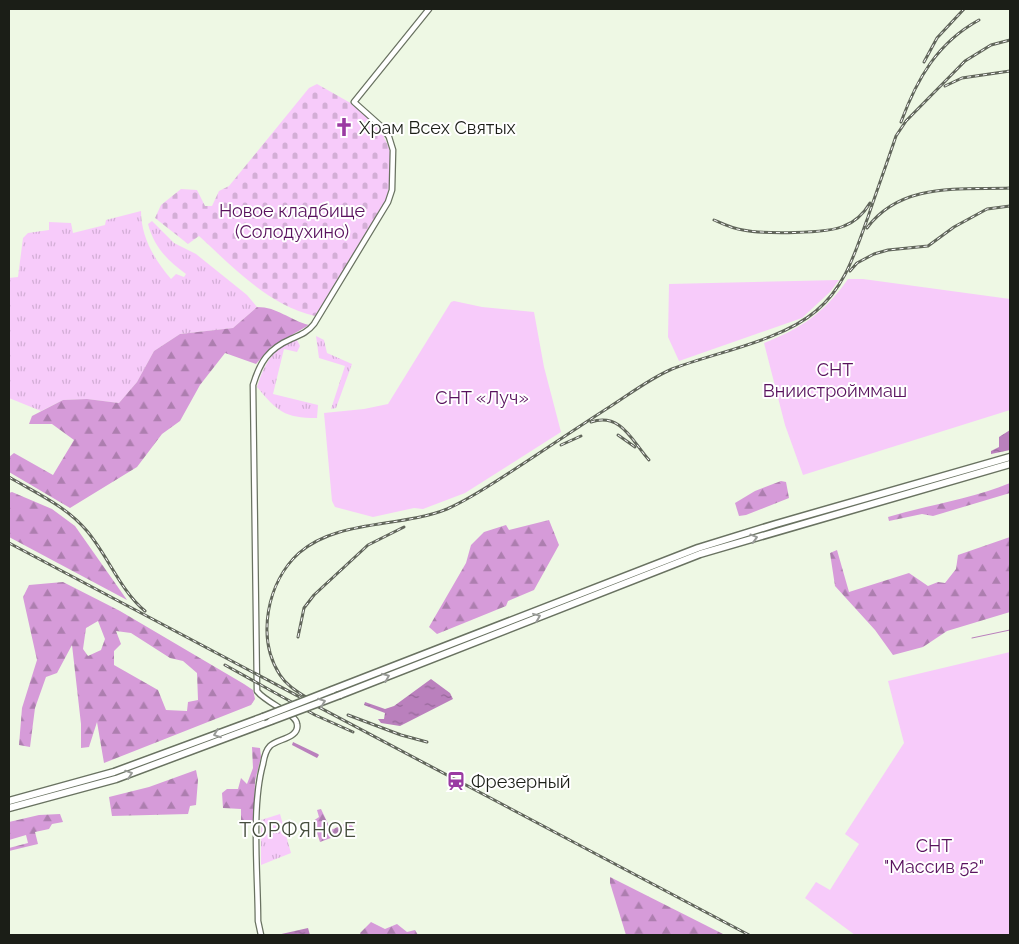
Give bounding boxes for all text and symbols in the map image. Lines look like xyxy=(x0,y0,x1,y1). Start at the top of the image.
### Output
church icon: Храм Всех Святых xyxy=(333,116,355,138)
place label: Храм Всех Святых xyxy=(359,117,516,138)
park label: Новое кладбище (Солодухино) xyxy=(219,200,366,242)
park label: СНТ Вниистройммаш xyxy=(763,359,907,401)
park label: СНТ «Луч» xyxy=(435,387,529,408)
one-way arrow xyxy=(749,533,757,543)
one-way arrow xyxy=(532,613,541,623)
one-way arrow xyxy=(381,673,389,683)
one-way arrow xyxy=(317,698,326,708)
one-way arrow xyxy=(213,728,222,738)
one-way arrow xyxy=(124,770,132,780)
station icon: Фрезерный xyxy=(445,770,467,792)
place label: Фрезерный xyxy=(471,771,571,792)
district label: ТОРФЯНОЕ xyxy=(239,818,357,842)
park label: СНТ "Массив 52" xyxy=(884,835,984,877)

